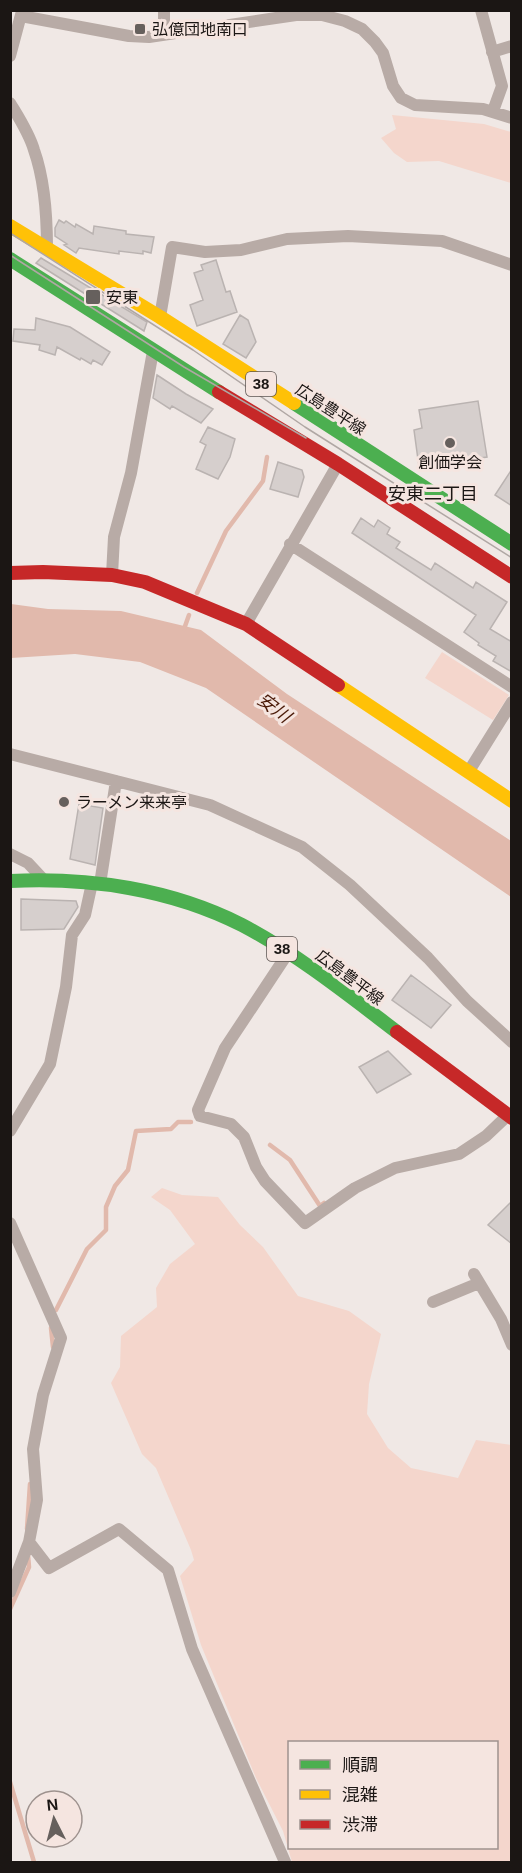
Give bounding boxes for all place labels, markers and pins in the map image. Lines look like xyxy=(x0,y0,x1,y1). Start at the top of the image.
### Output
place label: 弘億団地南口 xyxy=(152,21,248,38)
marker: 弘億団地南口 xyxy=(133,22,147,36)
marker: 安東 xyxy=(84,288,102,306)
place label: 安東 xyxy=(106,289,138,306)
marker: 創価学会 xyxy=(443,436,457,450)
place label: 創価学会 xyxy=(418,454,482,471)
place label: ラーメン来来亭 xyxy=(76,794,187,811)
marker: ラーメン来来亭 xyxy=(57,795,71,809)

